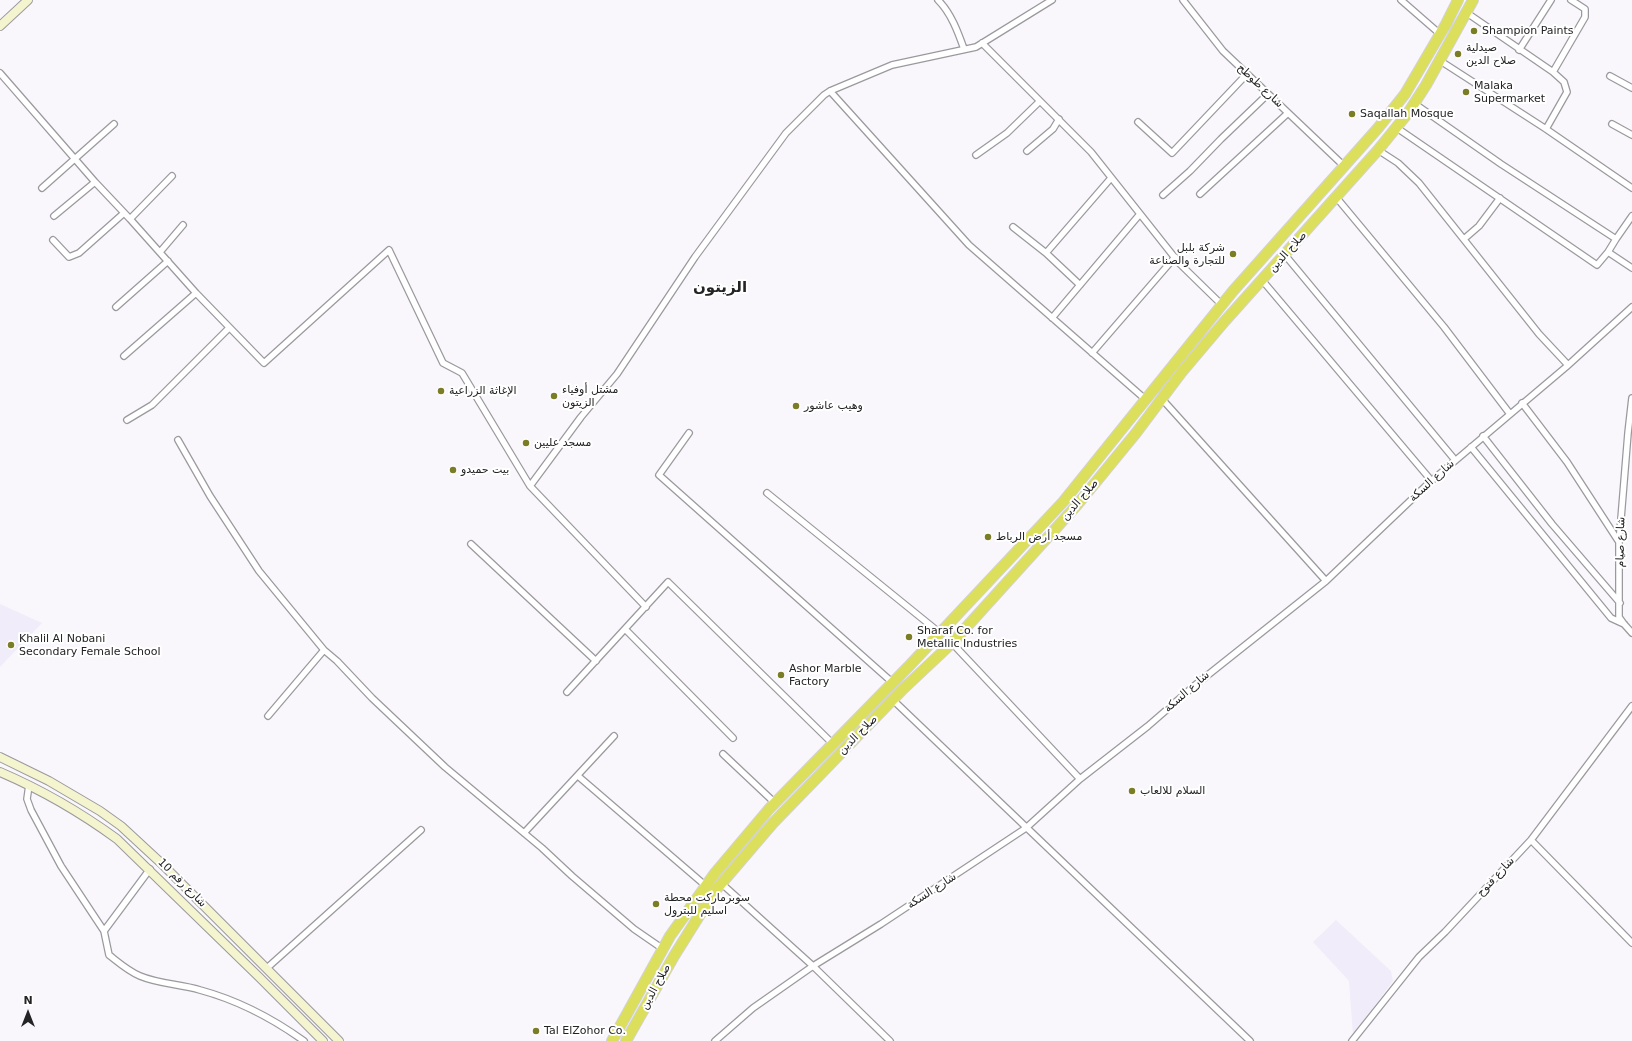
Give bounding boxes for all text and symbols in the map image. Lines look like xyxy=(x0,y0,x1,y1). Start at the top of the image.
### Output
place label: Shampion Paints xyxy=(1482,24,1574,38)
marker: Shampion Paints xyxy=(1469,26,1479,36)
place label: صيدلية صلاح الدين xyxy=(1466,41,1516,67)
marker: صيدلية صلاح الدين xyxy=(1453,49,1463,59)
street label: شارع طوطح xyxy=(1234,61,1286,111)
place label: Malaka Supermarket xyxy=(1474,79,1545,105)
marker: Malaka Supermarket xyxy=(1461,87,1471,97)
place label: Saqallah Mosque xyxy=(1360,107,1453,121)
marker: Saqallah Mosque xyxy=(1347,109,1357,119)
street label: صلاح الدين xyxy=(1266,229,1310,275)
place label: شركة بلبل للتجارة والصناعة xyxy=(1149,241,1225,267)
marker: شركة بلبل للتجارة والصناعة xyxy=(1228,249,1238,259)
district label: الزيتون xyxy=(693,279,747,297)
place label: مشتل أوفياء الزيتون xyxy=(562,383,618,409)
place label: الإغاثة الزراعية xyxy=(449,384,517,398)
marker: الإغاثة الزراعية xyxy=(436,386,446,396)
marker: مشتل أوفياء الزيتون xyxy=(549,391,559,401)
place label: وهيب عاشور xyxy=(804,399,863,413)
marker: وهيب عاشور xyxy=(791,401,801,411)
place label: مسجد عليين xyxy=(534,436,591,450)
marker: مسجد عليين xyxy=(521,438,531,448)
street label: شارع السكة xyxy=(1407,457,1457,505)
place label: بيت حميدو xyxy=(461,463,509,477)
marker: بيت حميدو xyxy=(448,465,458,475)
street label: صلاح الدين xyxy=(1059,477,1101,523)
street label: شارع صيام xyxy=(1614,517,1628,567)
place label: مسجد أرض الرباط xyxy=(996,530,1082,544)
marker: مسجد أرض الرباط xyxy=(983,532,993,542)
place label: Sharaf Co. for Metallic Industries xyxy=(917,624,1017,650)
place label: Khalil Al Nobani Secondary Female School xyxy=(19,632,161,658)
marker: Sharaf Co. for Metallic Industries xyxy=(904,632,914,642)
marker: Khalil Al Nobani Secondary Female School xyxy=(6,640,16,650)
place label: Ashor Marble Factory xyxy=(789,662,862,688)
street label: شارع السكة xyxy=(1161,669,1213,715)
marker: Ashor Marble Factory xyxy=(776,670,786,680)
street label: صلاح الدين xyxy=(836,713,880,757)
place label: السلام للالعاب xyxy=(1140,784,1205,798)
marker: السلام للالعاب xyxy=(1127,786,1137,796)
street label: شارع فتوح xyxy=(1474,854,1518,900)
street label: شارع رقم 10 xyxy=(155,856,209,910)
street label: شارع السكة xyxy=(905,870,959,912)
place label: سوبرماركت محطة اسليم للبترول xyxy=(664,891,750,917)
marker: سوبرماركت محطة اسليم للبترول xyxy=(651,899,661,909)
street label: صلاح الدين xyxy=(638,962,674,1012)
north arrow xyxy=(8,993,48,1033)
text: N xyxy=(23,994,33,1007)
place label: Tal ElZohor Co. xyxy=(544,1024,626,1038)
marker: Tal ElZohor Co. xyxy=(531,1026,541,1036)

